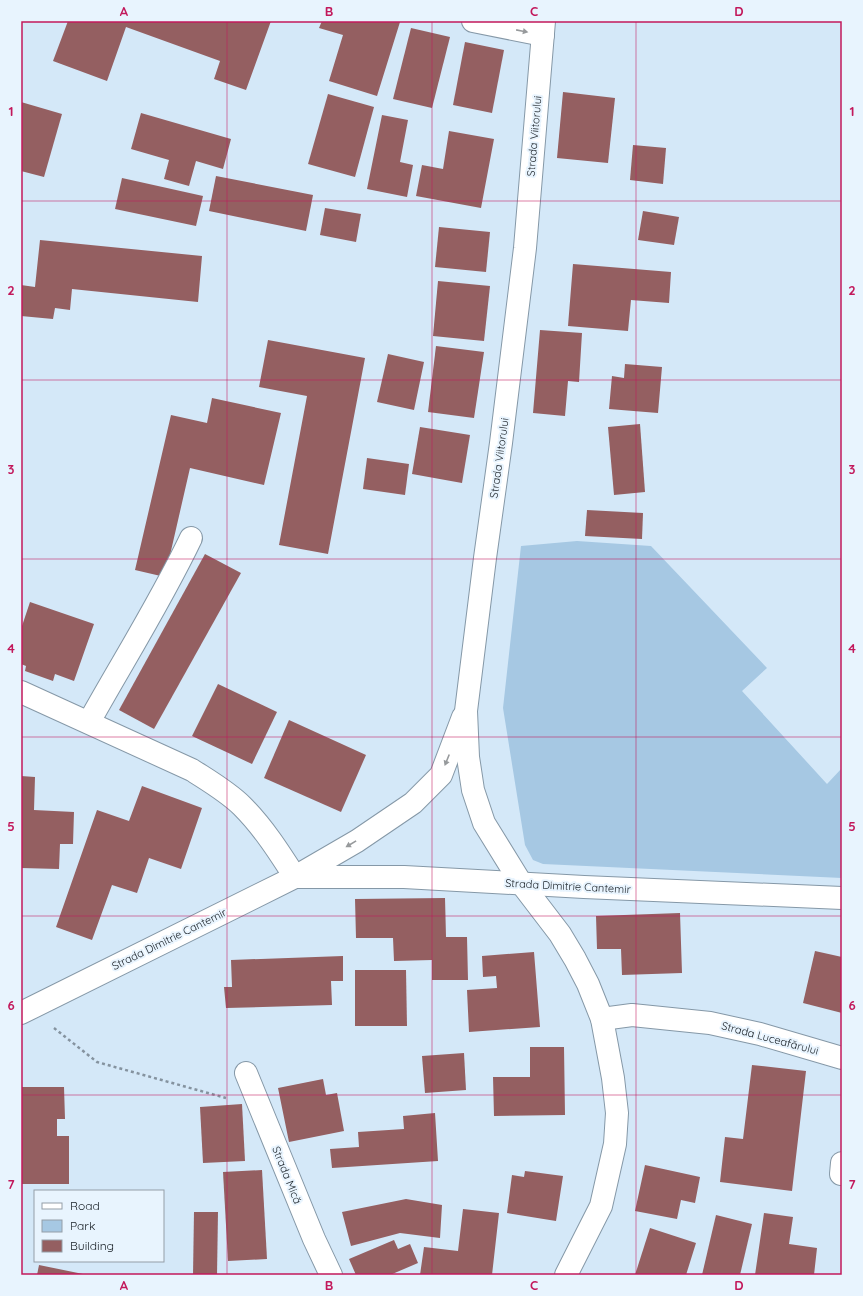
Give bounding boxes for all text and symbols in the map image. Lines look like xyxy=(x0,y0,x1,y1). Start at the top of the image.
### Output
text: A xyxy=(120,3,129,19)
text: B xyxy=(325,3,333,19)
text: C xyxy=(530,3,538,19)
text: D xyxy=(734,3,744,19)
one-way arrow xyxy=(515,28,528,34)
street label: Strada Viitorului xyxy=(523,95,545,177)
text: 1 xyxy=(8,103,14,119)
text: 1 xyxy=(849,103,855,119)
text: 2 xyxy=(7,282,15,298)
text: 2 xyxy=(848,282,856,298)
street label: Strada Viitorului xyxy=(486,417,512,499)
text: 3 xyxy=(8,461,15,477)
text: 3 xyxy=(849,461,856,477)
text: 4 xyxy=(7,640,15,656)
text: 4 xyxy=(848,640,856,656)
one-way arrow xyxy=(443,755,449,767)
text: 5 xyxy=(7,818,15,834)
text: 5 xyxy=(848,818,856,834)
one-way arrow xyxy=(345,841,357,848)
street label: Strada Dimitrie Cantemir xyxy=(505,876,632,896)
street label: Strada Dimitrie Cantemir xyxy=(109,905,229,973)
text: 6 xyxy=(7,997,15,1013)
text: 6 xyxy=(848,997,856,1013)
street label: Strada Luceafărului xyxy=(720,1018,820,1058)
street label: Strada Mică xyxy=(269,1144,305,1206)
text: 7 xyxy=(7,1176,15,1192)
text: 7 xyxy=(848,1176,856,1192)
legend xyxy=(34,1190,164,1262)
text: Road xyxy=(70,1198,100,1213)
text: Park xyxy=(70,1218,95,1233)
text: Building xyxy=(70,1238,114,1253)
text: A xyxy=(120,1277,129,1293)
text: B xyxy=(325,1277,333,1293)
text: C xyxy=(530,1277,538,1293)
text: D xyxy=(734,1277,744,1293)

